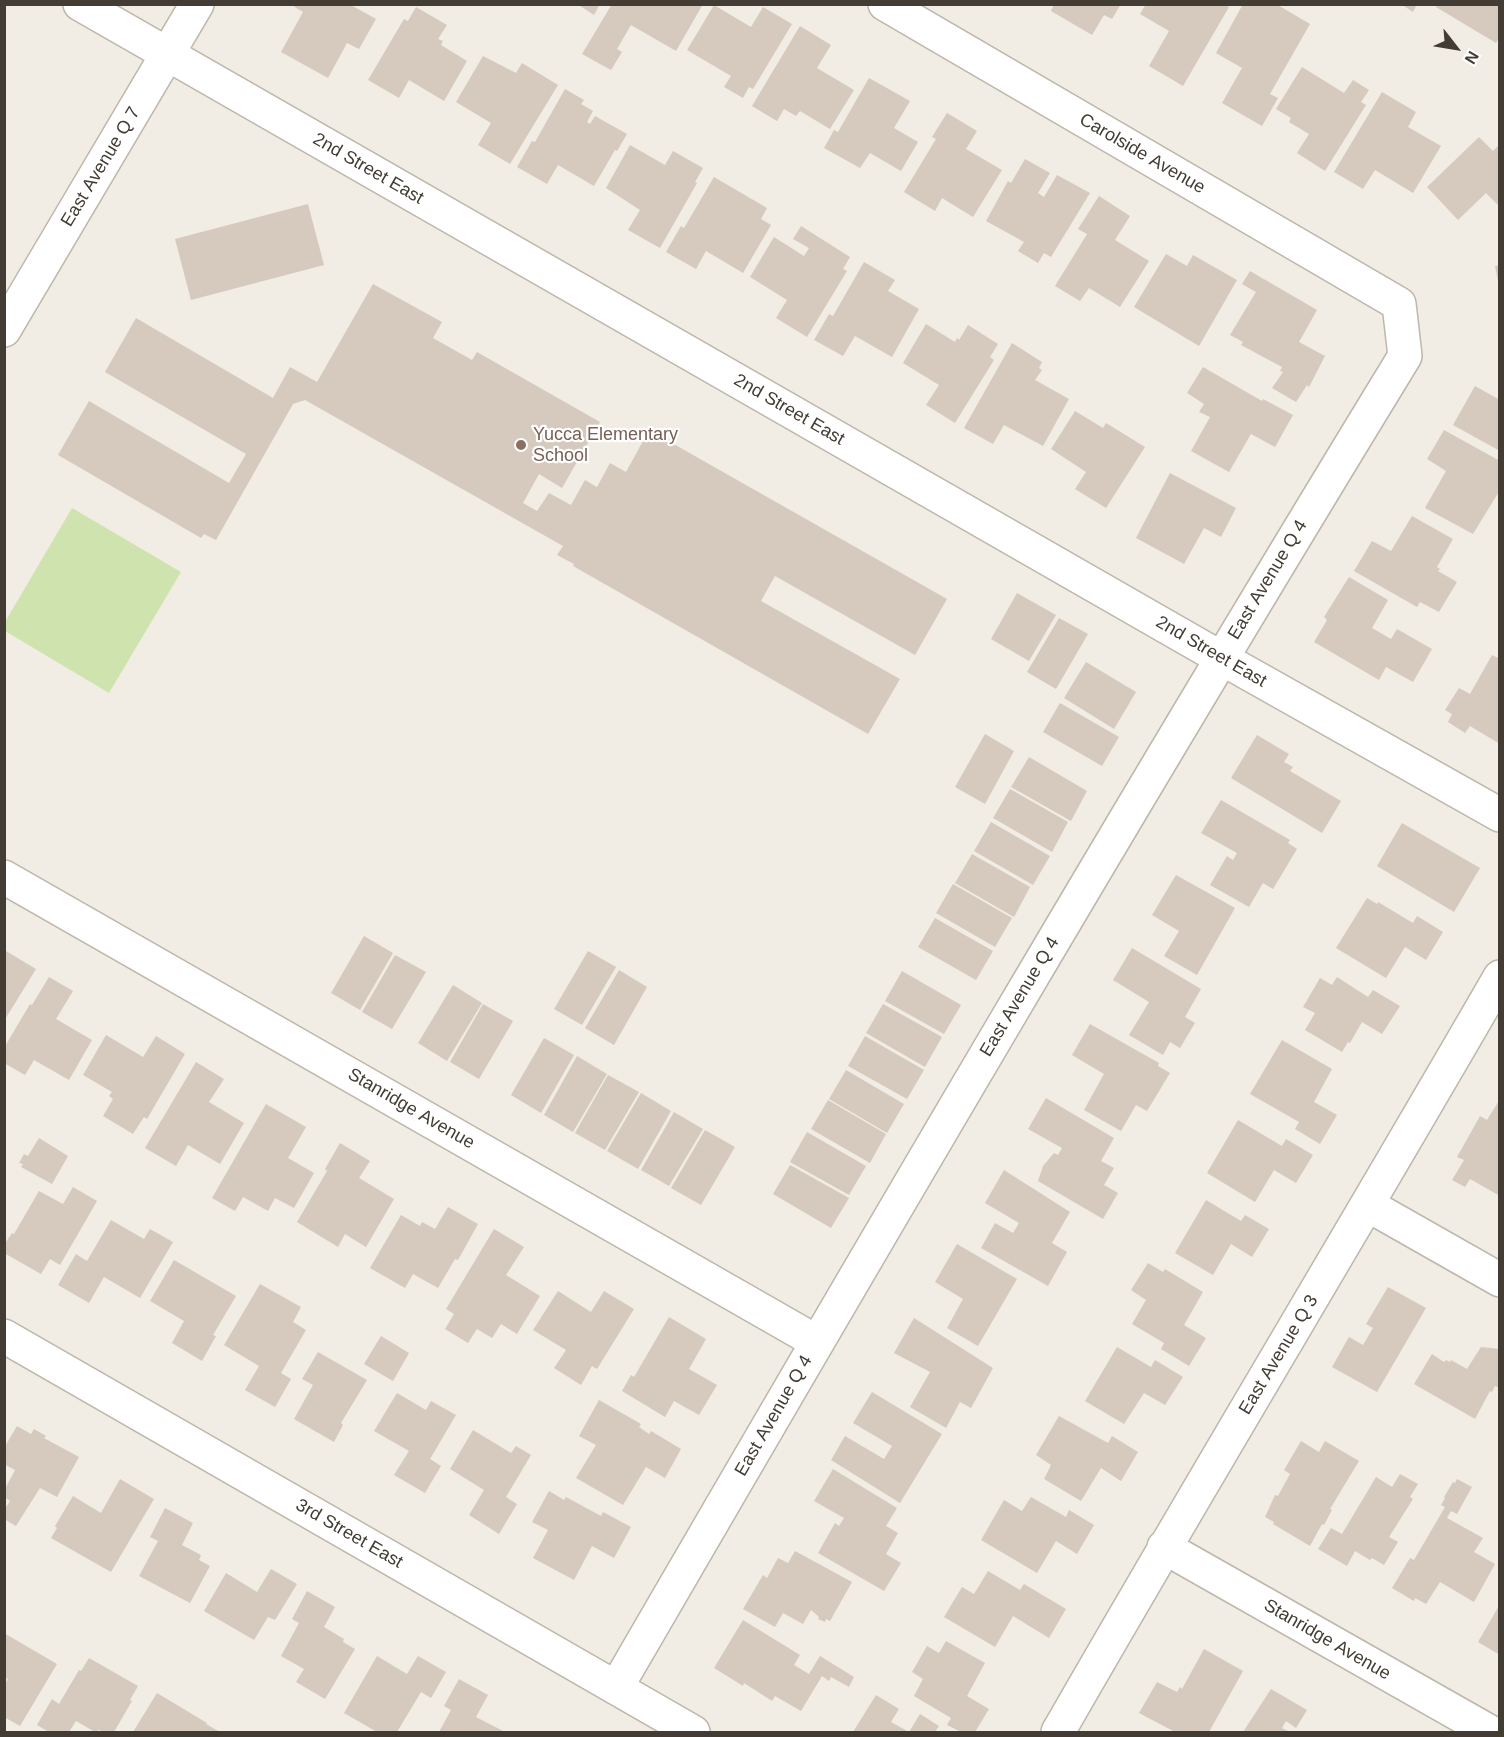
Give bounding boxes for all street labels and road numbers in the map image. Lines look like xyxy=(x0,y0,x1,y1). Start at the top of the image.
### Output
street label: East Avenue Q 7 xyxy=(57,103,145,231)
street label: Carolside Avenue xyxy=(1075,109,1209,199)
street label: 2nd Street East xyxy=(309,129,427,209)
street label: 2nd Street East xyxy=(730,370,848,450)
street label: East Avenue Q 4 xyxy=(1224,516,1312,644)
street label: 2nd Street East xyxy=(1152,612,1270,692)
street label: East Avenue Q 4 xyxy=(976,933,1064,1061)
street label: Stanridge Avenue xyxy=(344,1064,478,1154)
street label: East Avenue Q 3 xyxy=(1235,1291,1323,1419)
street label: East Avenue Q 4 xyxy=(731,1352,817,1480)
street label: 3rd Street East xyxy=(292,1495,406,1573)
street label: Stanridge Avenue xyxy=(1260,1595,1394,1685)

